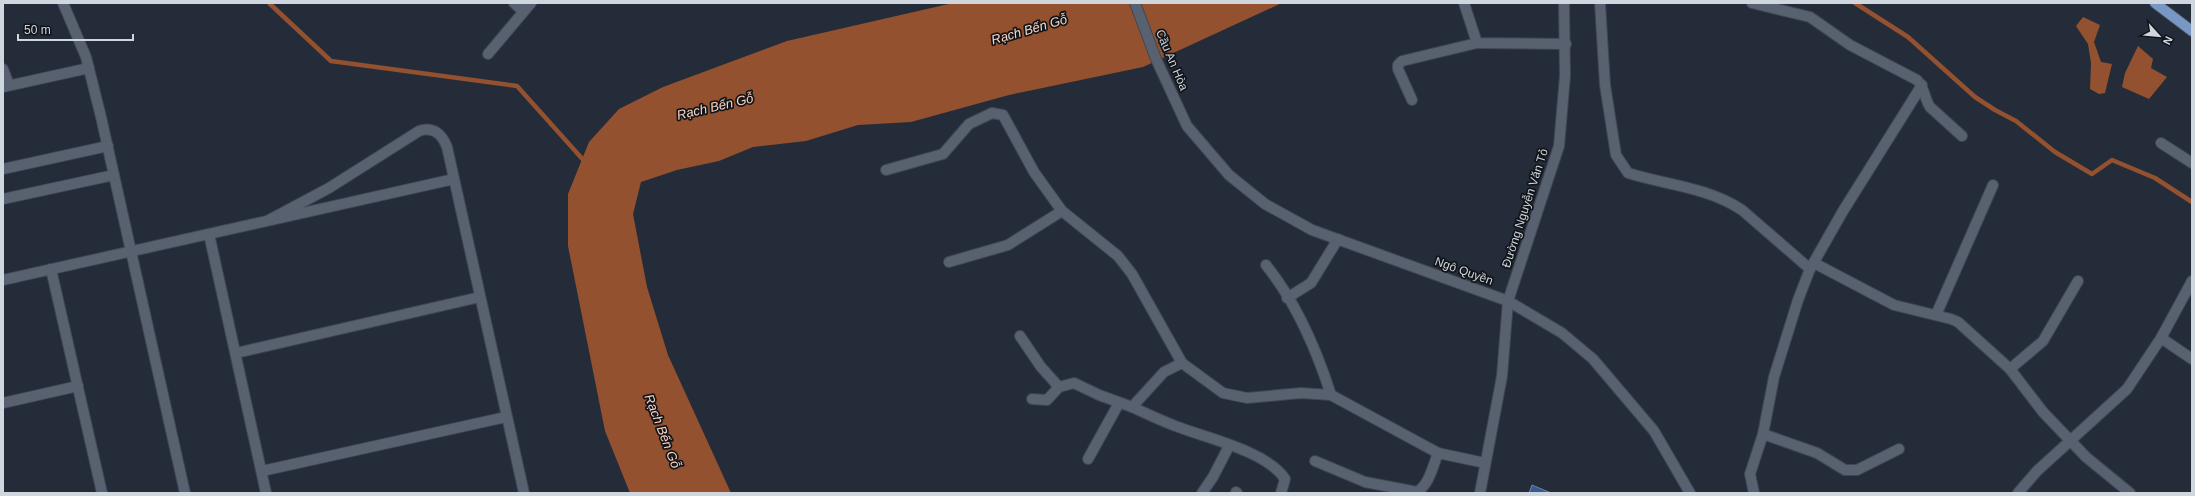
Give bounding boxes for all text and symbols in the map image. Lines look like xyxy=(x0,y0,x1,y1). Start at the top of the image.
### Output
water label: Rạch Bến Gỗ xyxy=(990,12,1069,47)
scale bar xyxy=(18,16,133,42)
north arrow xyxy=(2139,16,2179,56)
text: 50 m xyxy=(24,23,51,37)
street label: Cầu An Hòa xyxy=(1153,27,1191,93)
text: N xyxy=(2161,34,2175,47)
water label: Rạch Bến Gỗ xyxy=(675,90,755,123)
street label: Đường Nguyễn Văn Tỏ xyxy=(1498,146,1551,269)
street label: Ngô Quyền xyxy=(1433,254,1495,288)
water label: Rạch Bến Gỗ xyxy=(642,392,684,470)

